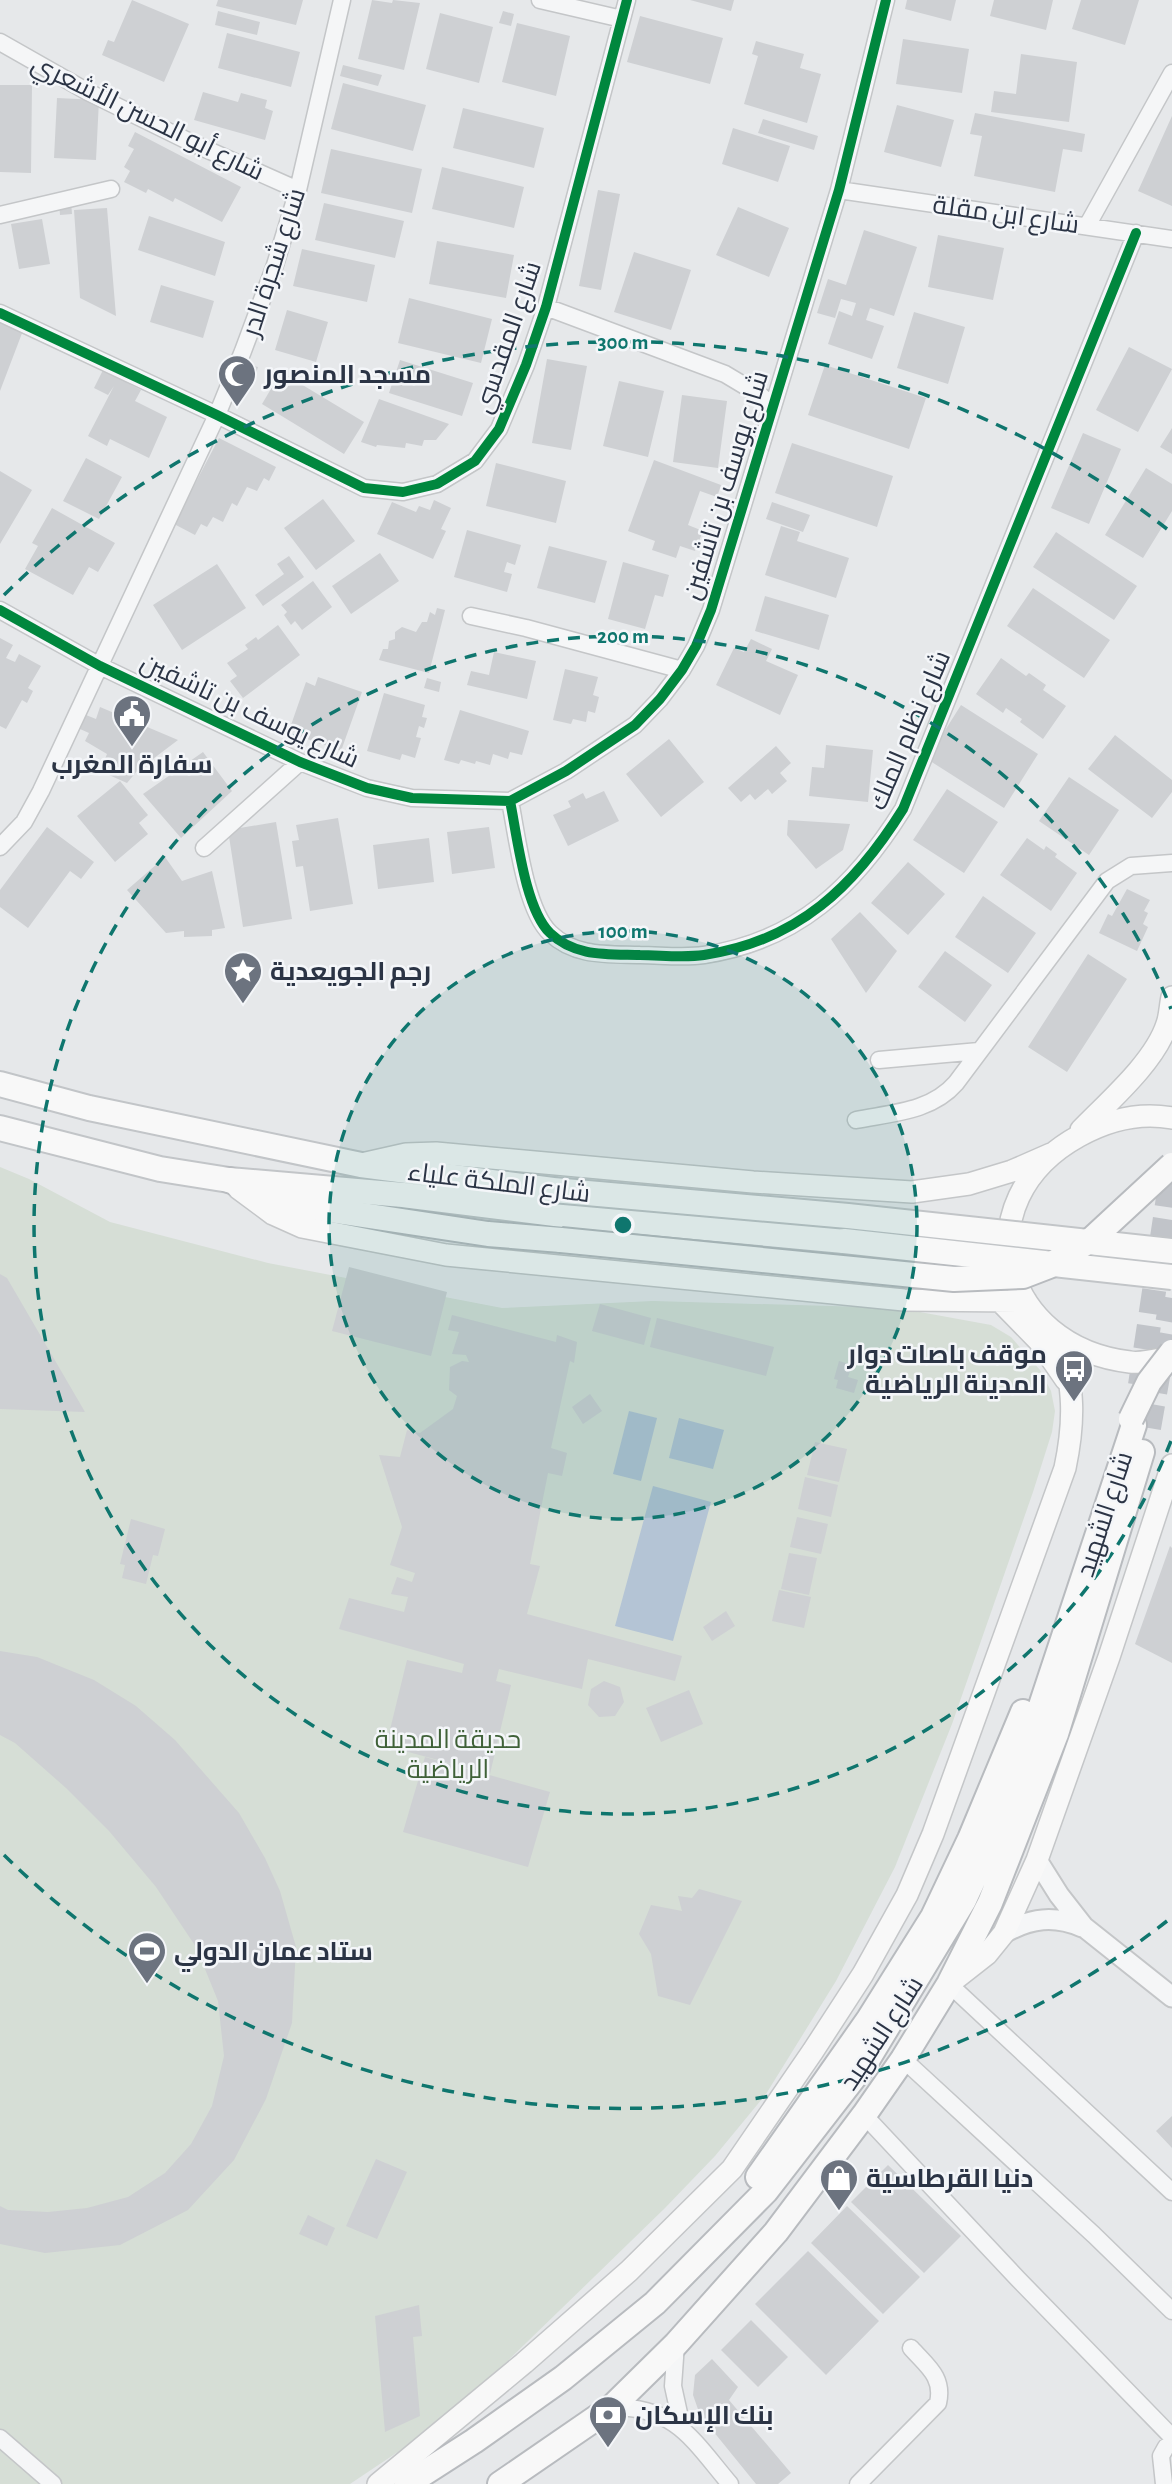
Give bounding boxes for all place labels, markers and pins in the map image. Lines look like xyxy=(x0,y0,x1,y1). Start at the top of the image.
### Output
mosque icon: مسجد المنصور xyxy=(216,353,258,408)
place label: مسجد المنصور xyxy=(263,362,431,389)
public building icon: سفارة المغرب xyxy=(111,693,153,748)
place label: سفارة المغرب xyxy=(51,752,213,779)
place icon: رجم الجويعدية xyxy=(222,950,264,1005)
place label: رجم الجويعدية xyxy=(270,959,431,989)
centre of rings xyxy=(611,1213,635,1237)
place label: موقف باصات دوار المدينة الرياضية xyxy=(847,1342,1047,1399)
bus stop icon: موقف باصات دوار المدينة الرياضية xyxy=(1053,1348,1095,1403)
sports icon: ستاد عمان الدولي xyxy=(126,1930,168,1985)
place label: ستاد عمان الدولي xyxy=(174,1939,373,1972)
shop icon: دنيا القرطاسية xyxy=(818,2157,860,2212)
place label: دنيا القرطاسية xyxy=(866,2166,1033,2193)
bank icon: بنك الإسكان xyxy=(587,2394,629,2449)
place label: بنك الإسكان xyxy=(635,2403,774,2432)

